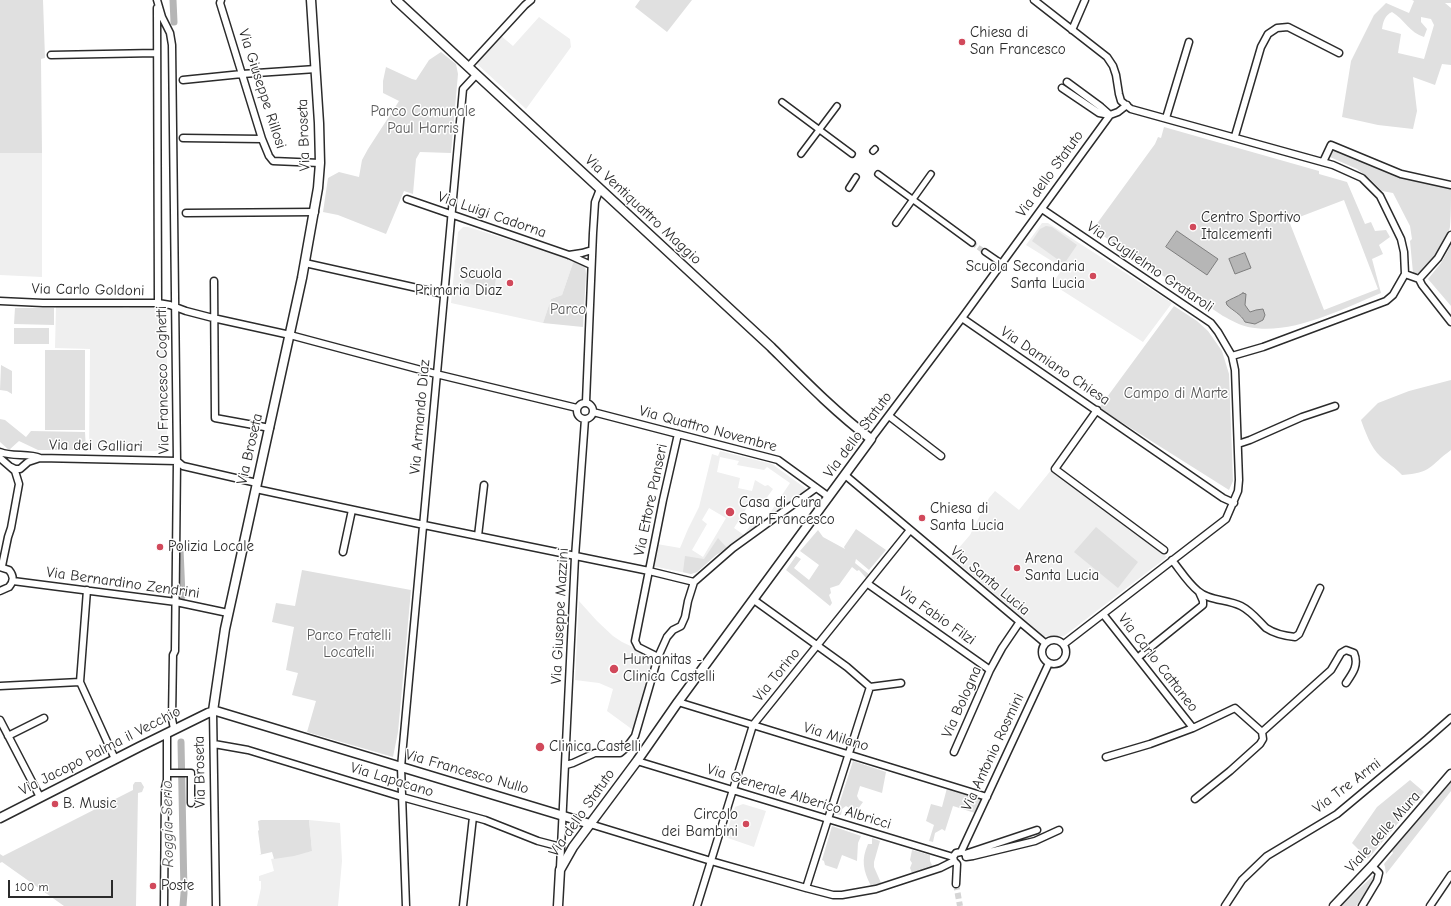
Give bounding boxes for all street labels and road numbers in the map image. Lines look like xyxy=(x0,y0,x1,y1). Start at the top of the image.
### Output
street label: Via Giuseppe Rillosi xyxy=(234,27,290,151)
street label: Via Broseta xyxy=(294,99,314,171)
street label: Via dello Statuto xyxy=(1013,127,1087,221)
street label: Via Ventiquattro Maggio xyxy=(581,151,705,269)
street label: Via Luigi Cadorna xyxy=(435,188,549,242)
street label: Via Guglielmo Grataroli xyxy=(1083,218,1217,316)
street label: Via Carlo Goldoni xyxy=(31,280,145,300)
street label: Via Francesco Coghetti xyxy=(153,306,173,454)
street label: Via Damiano Chiesa xyxy=(997,323,1113,409)
street label: Via Armando Diaz xyxy=(406,359,434,475)
street label: Via dello Statuto xyxy=(820,389,896,481)
street label: Via Quattro Novembre xyxy=(637,402,779,456)
street label: Via Broseta xyxy=(233,412,267,486)
street label: Via dei Galliari xyxy=(49,436,143,456)
street label: Via Ettore Panseri xyxy=(630,442,672,558)
street label: Via Santa Lucia xyxy=(946,542,1034,620)
street label: Via Giuseppe Mazzini xyxy=(547,547,573,685)
street label: Via Bernardino Zendrini xyxy=(45,563,201,603)
street label: Via Fabio Filzi xyxy=(895,583,979,649)
street label: Via Carlo Cattaneo xyxy=(1114,610,1202,716)
street label: Via Torino xyxy=(750,644,804,706)
street label: Via Bologna xyxy=(938,663,986,741)
street label: Via Antonio Rosmini xyxy=(958,690,1028,814)
street label: Via Jacopo Palma il Vecchio xyxy=(16,702,184,800)
street label: Via Milano xyxy=(801,719,871,755)
street label: Via Broseta xyxy=(190,736,210,808)
street label: Via Francesco Nullo xyxy=(403,746,531,798)
street label: Via Tre Armi xyxy=(1309,755,1385,817)
street label: Via Lapacano xyxy=(348,759,436,801)
street label: Via Generale Alberico Albricci xyxy=(705,760,893,834)
street label: Via dello Statuto xyxy=(545,766,619,860)
street label: Viale delle Mura xyxy=(1342,788,1424,876)

